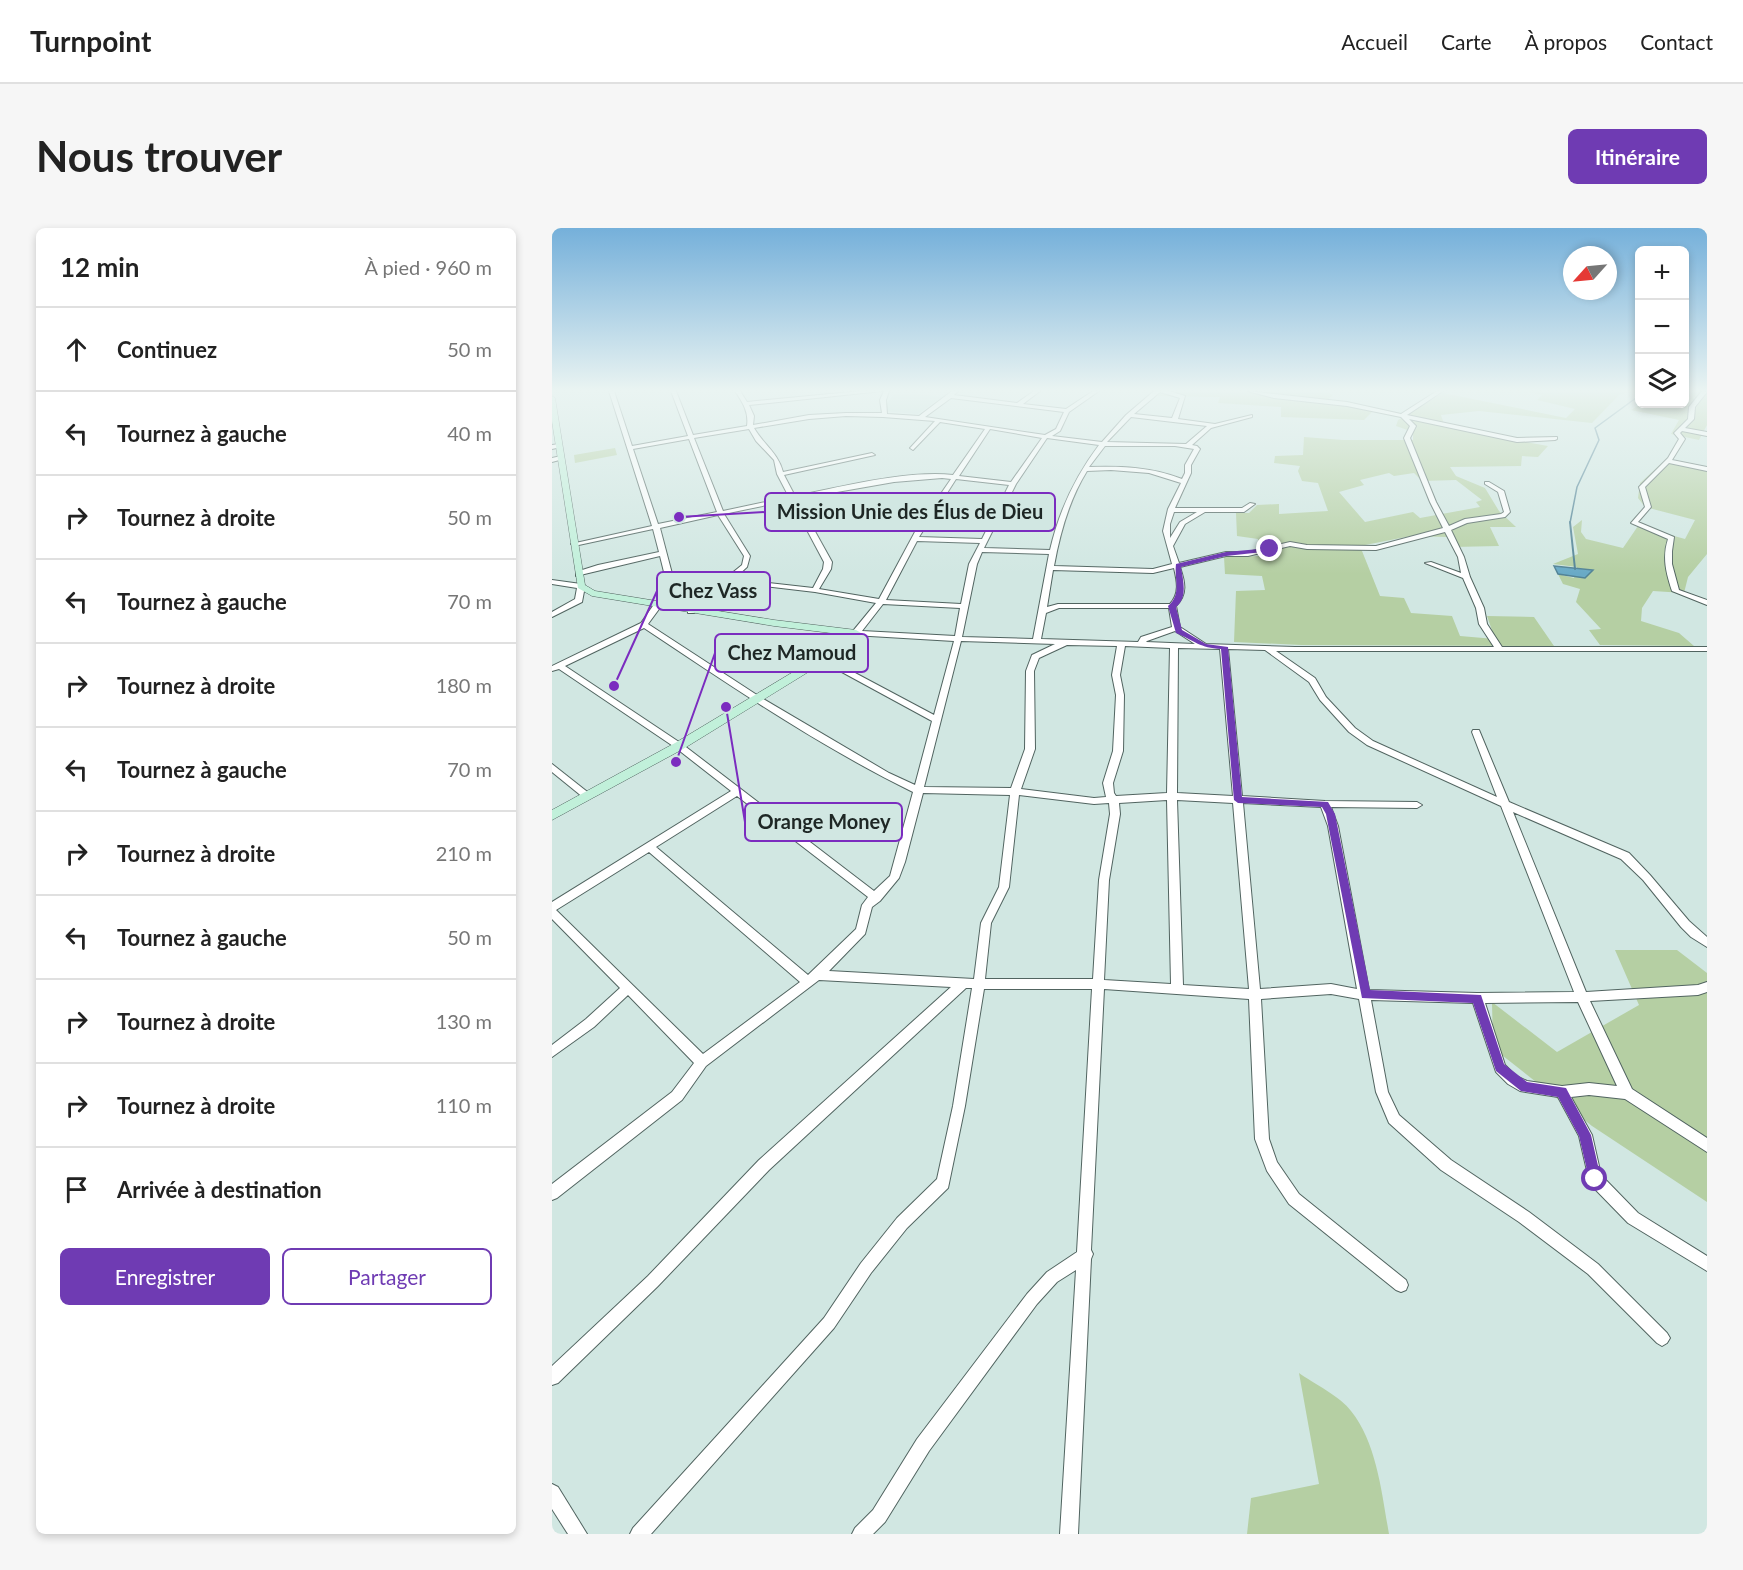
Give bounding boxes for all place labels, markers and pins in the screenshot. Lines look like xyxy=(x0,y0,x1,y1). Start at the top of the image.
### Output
callout: Mission Unie des Élus de Dieu xyxy=(765,493,1055,531)
callout: Chez Vass xyxy=(657,572,770,610)
callout: Chez Mamoud xyxy=(715,634,868,672)
callout: Orange Money xyxy=(745,803,902,841)

